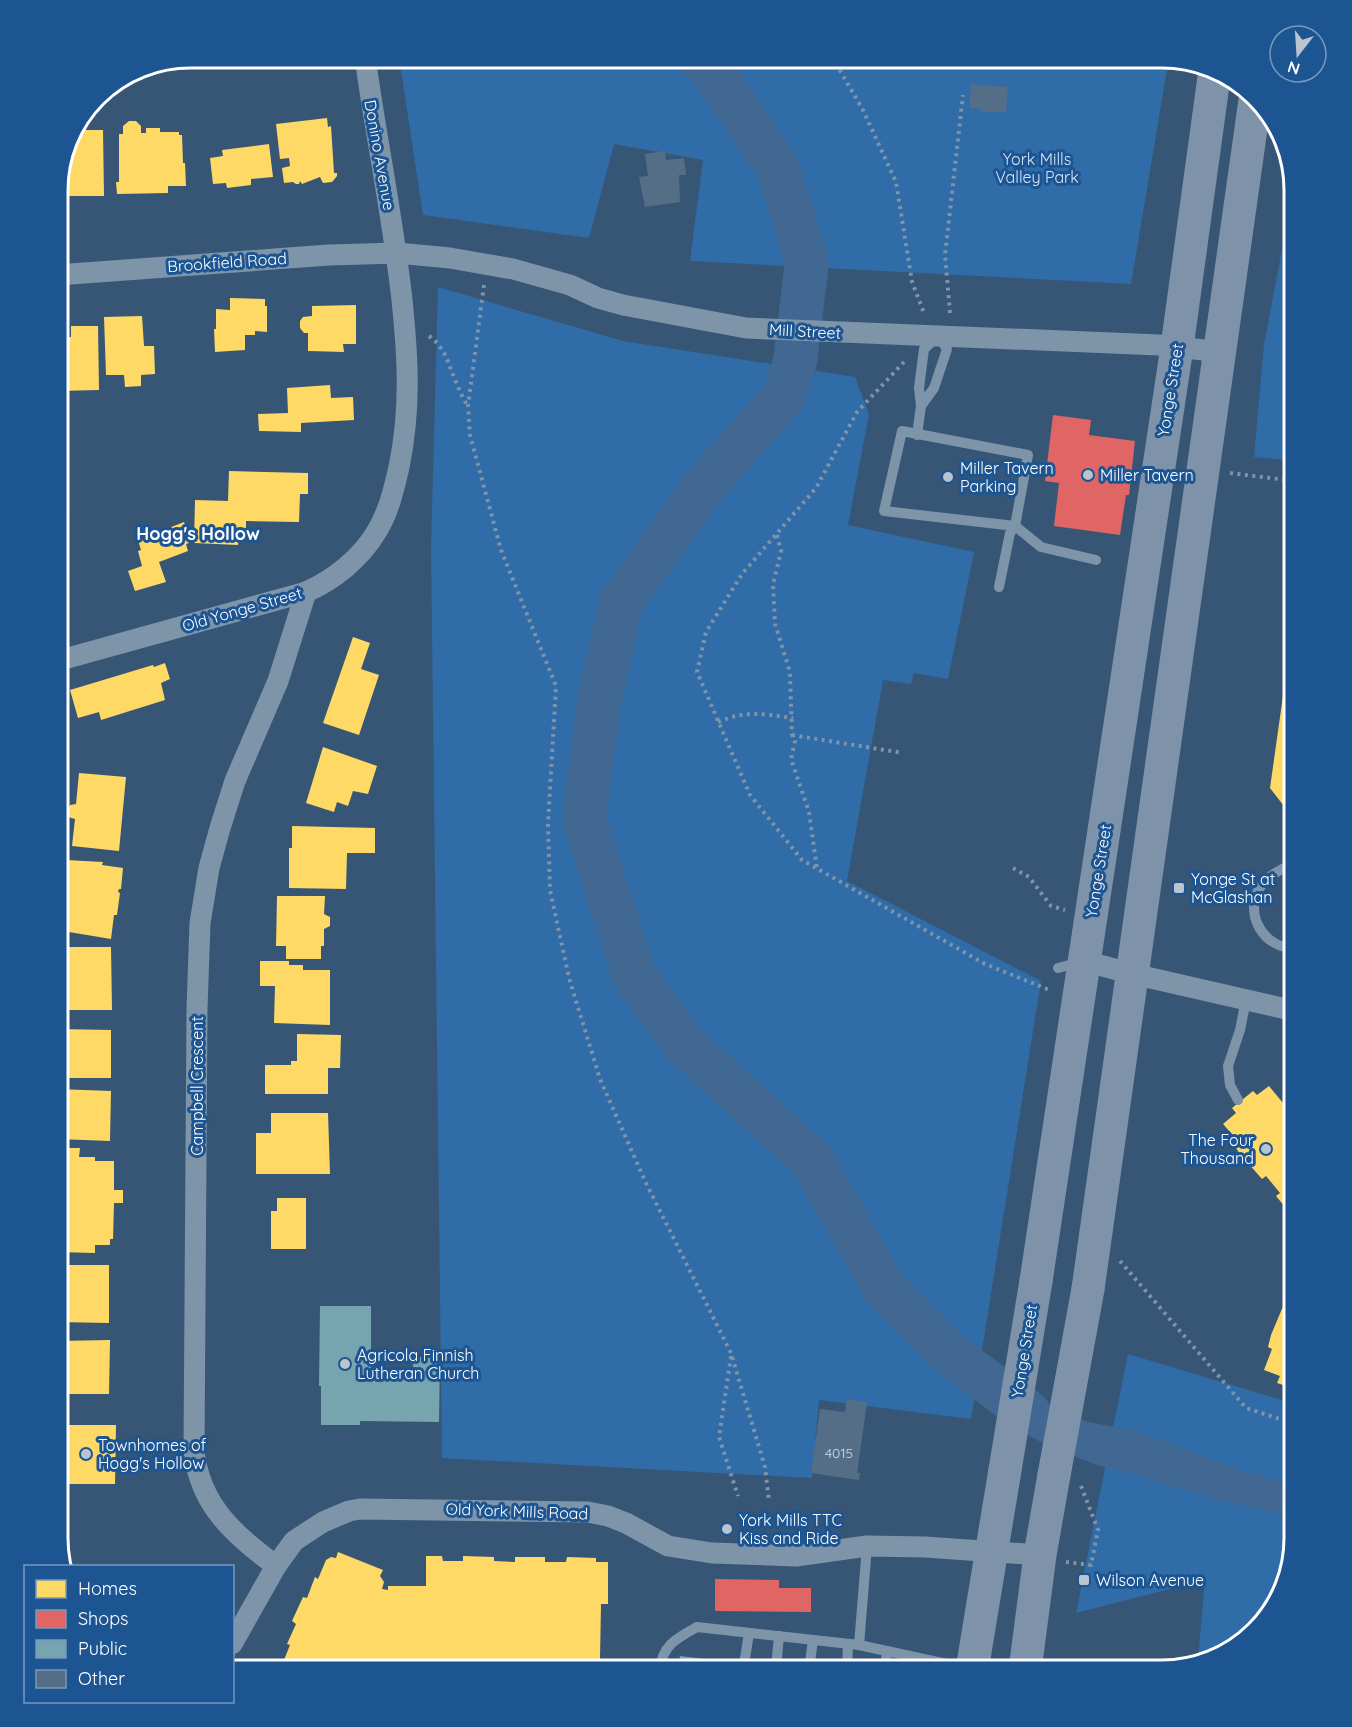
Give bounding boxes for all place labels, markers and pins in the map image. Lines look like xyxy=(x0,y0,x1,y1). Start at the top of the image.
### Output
place label: Miller Tavern Parking xyxy=(960,458,1054,496)
place label: Miller Tavern xyxy=(1100,465,1194,485)
marker: Miller Tavern xyxy=(1081,468,1095,482)
marker: Miller Tavern Parking xyxy=(941,470,955,484)
place label: Yonge St at McGlashan xyxy=(1191,869,1275,907)
marker: Yonge St at McGlashan xyxy=(1172,881,1186,895)
place label: The Four Thousand xyxy=(1180,1130,1254,1168)
marker: The Four Thousand xyxy=(1259,1142,1273,1156)
place label: Agricola Finnish Lutheran Church xyxy=(357,1345,479,1383)
marker: Agricola Finnish Lutheran Church xyxy=(338,1357,352,1371)
place label: Townhomes of Hogg's Hollow xyxy=(98,1435,207,1473)
marker: Townhomes of Hogg's Hollow xyxy=(79,1447,93,1461)
place label: York Mills TTC Kiss and Ride xyxy=(739,1510,842,1548)
marker: York Mills TTC Kiss and Ride xyxy=(720,1522,734,1536)
place label: Wilson Avenue xyxy=(1096,1570,1204,1590)
marker: Wilson Avenue xyxy=(1077,1573,1091,1587)

